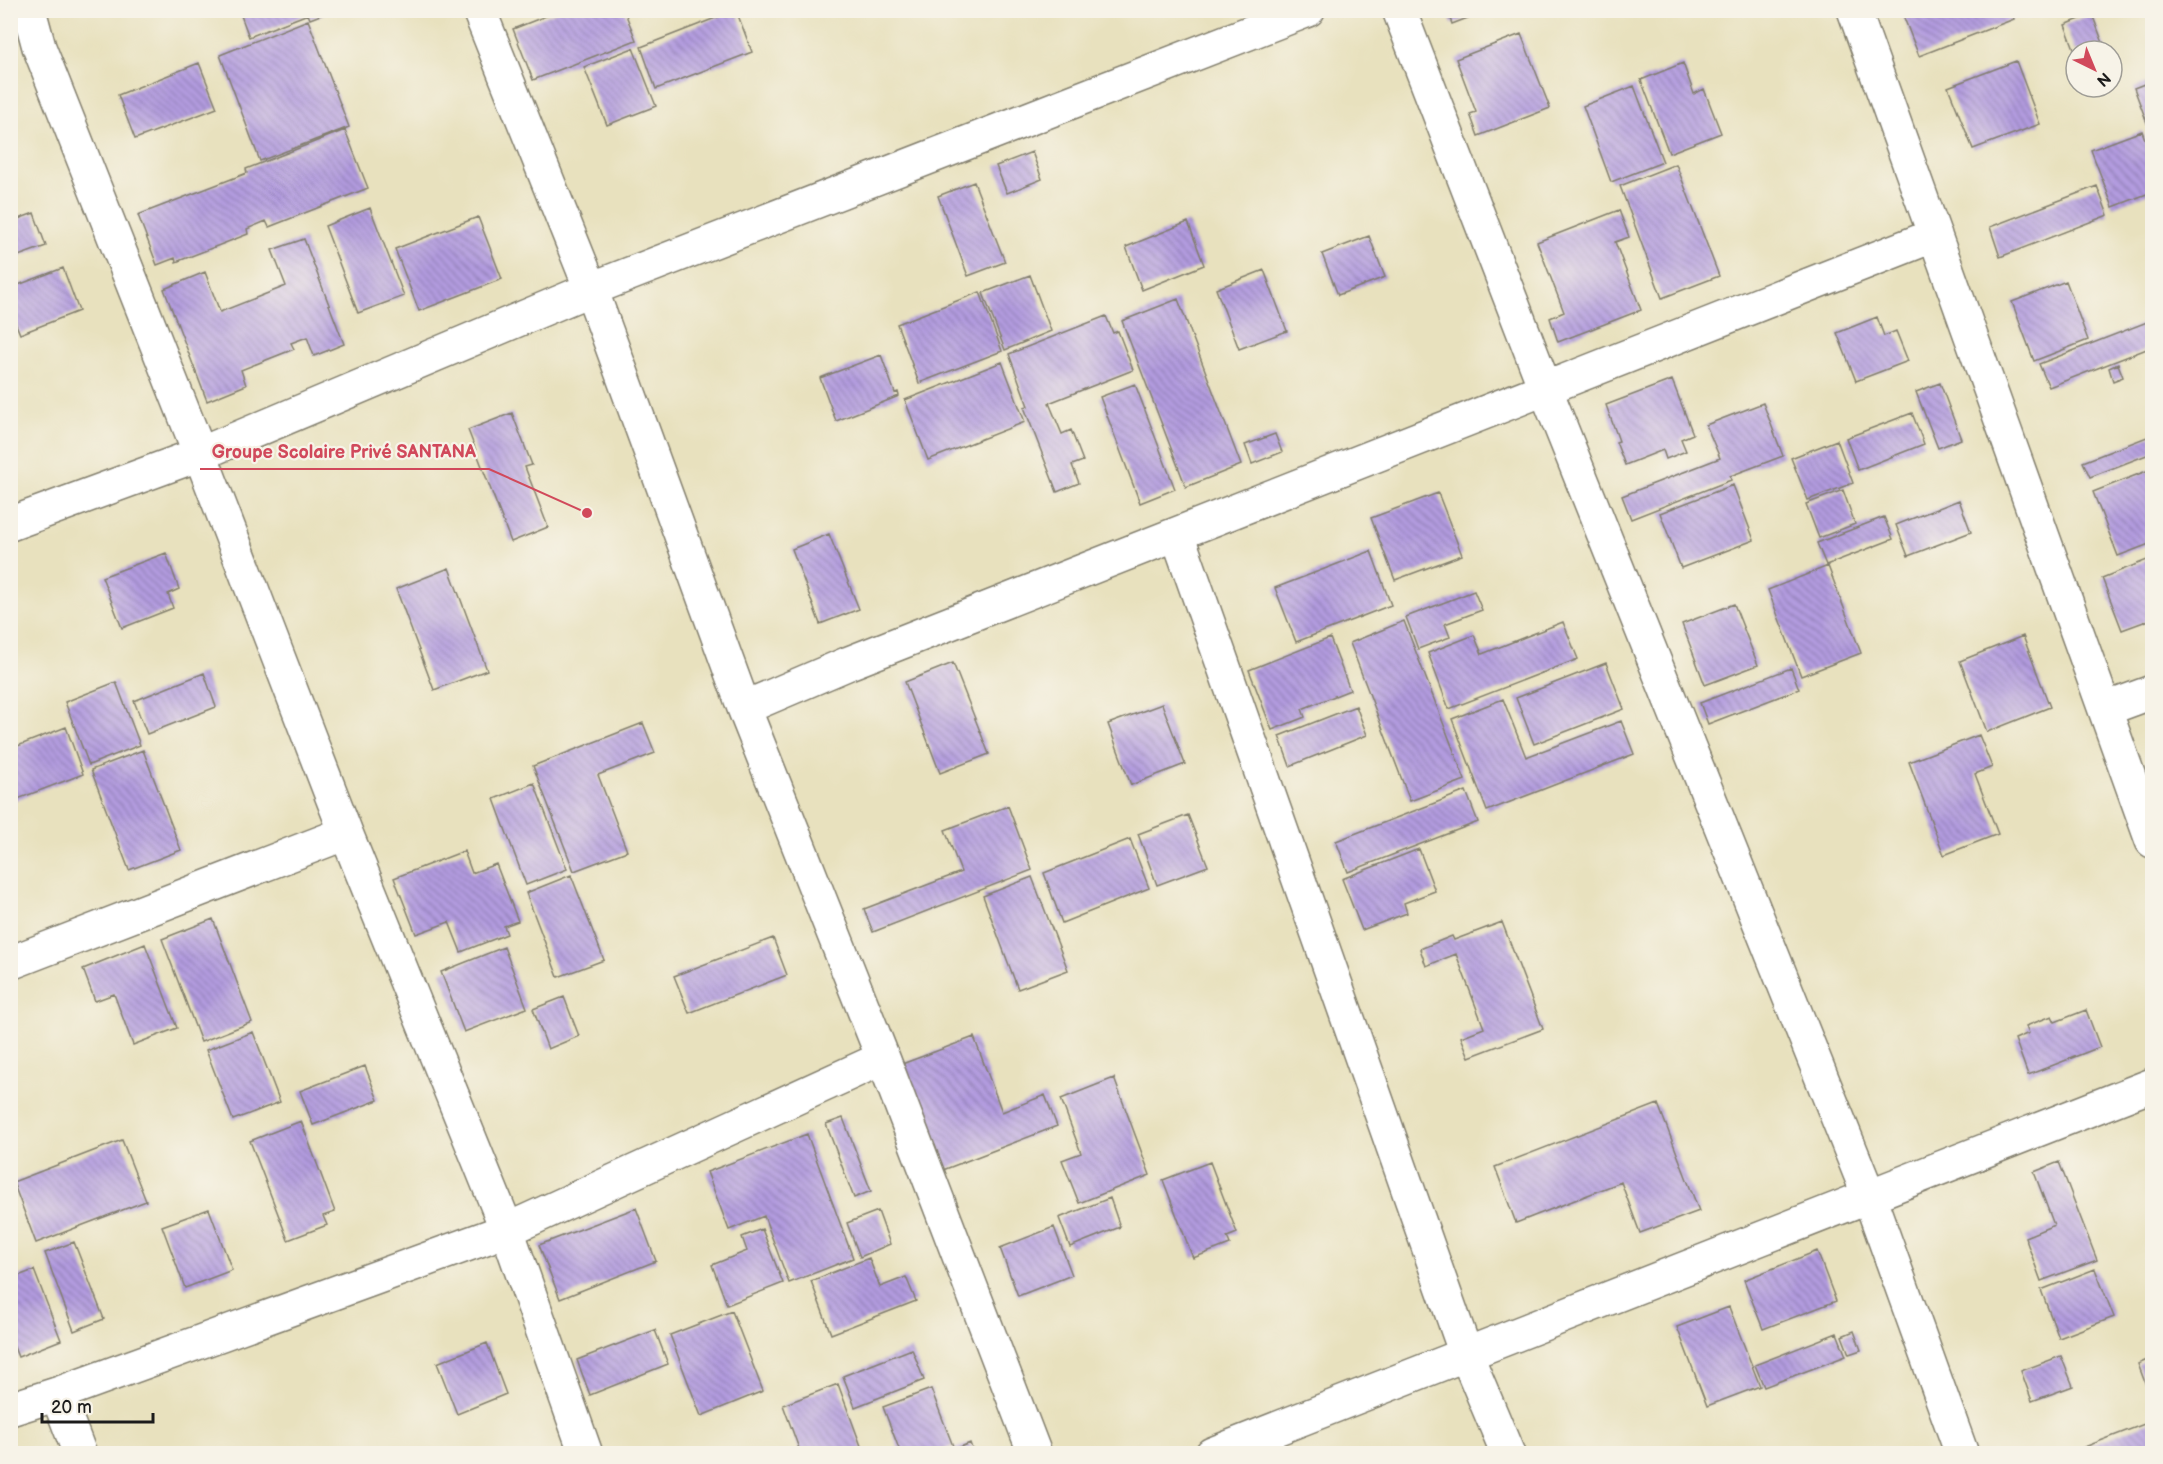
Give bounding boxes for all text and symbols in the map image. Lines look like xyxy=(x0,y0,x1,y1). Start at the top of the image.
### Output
north arrow xyxy=(2064,39,2124,99)
text: N xyxy=(2092,68,2114,90)
callout: Groupe Scolaire Privé SANTANA xyxy=(200,433,489,469)
text: Groupe Scolaire Privé SANTANA xyxy=(212,442,477,463)
scale bar xyxy=(42,1386,153,1424)
text: 20 m xyxy=(51,1397,92,1418)

